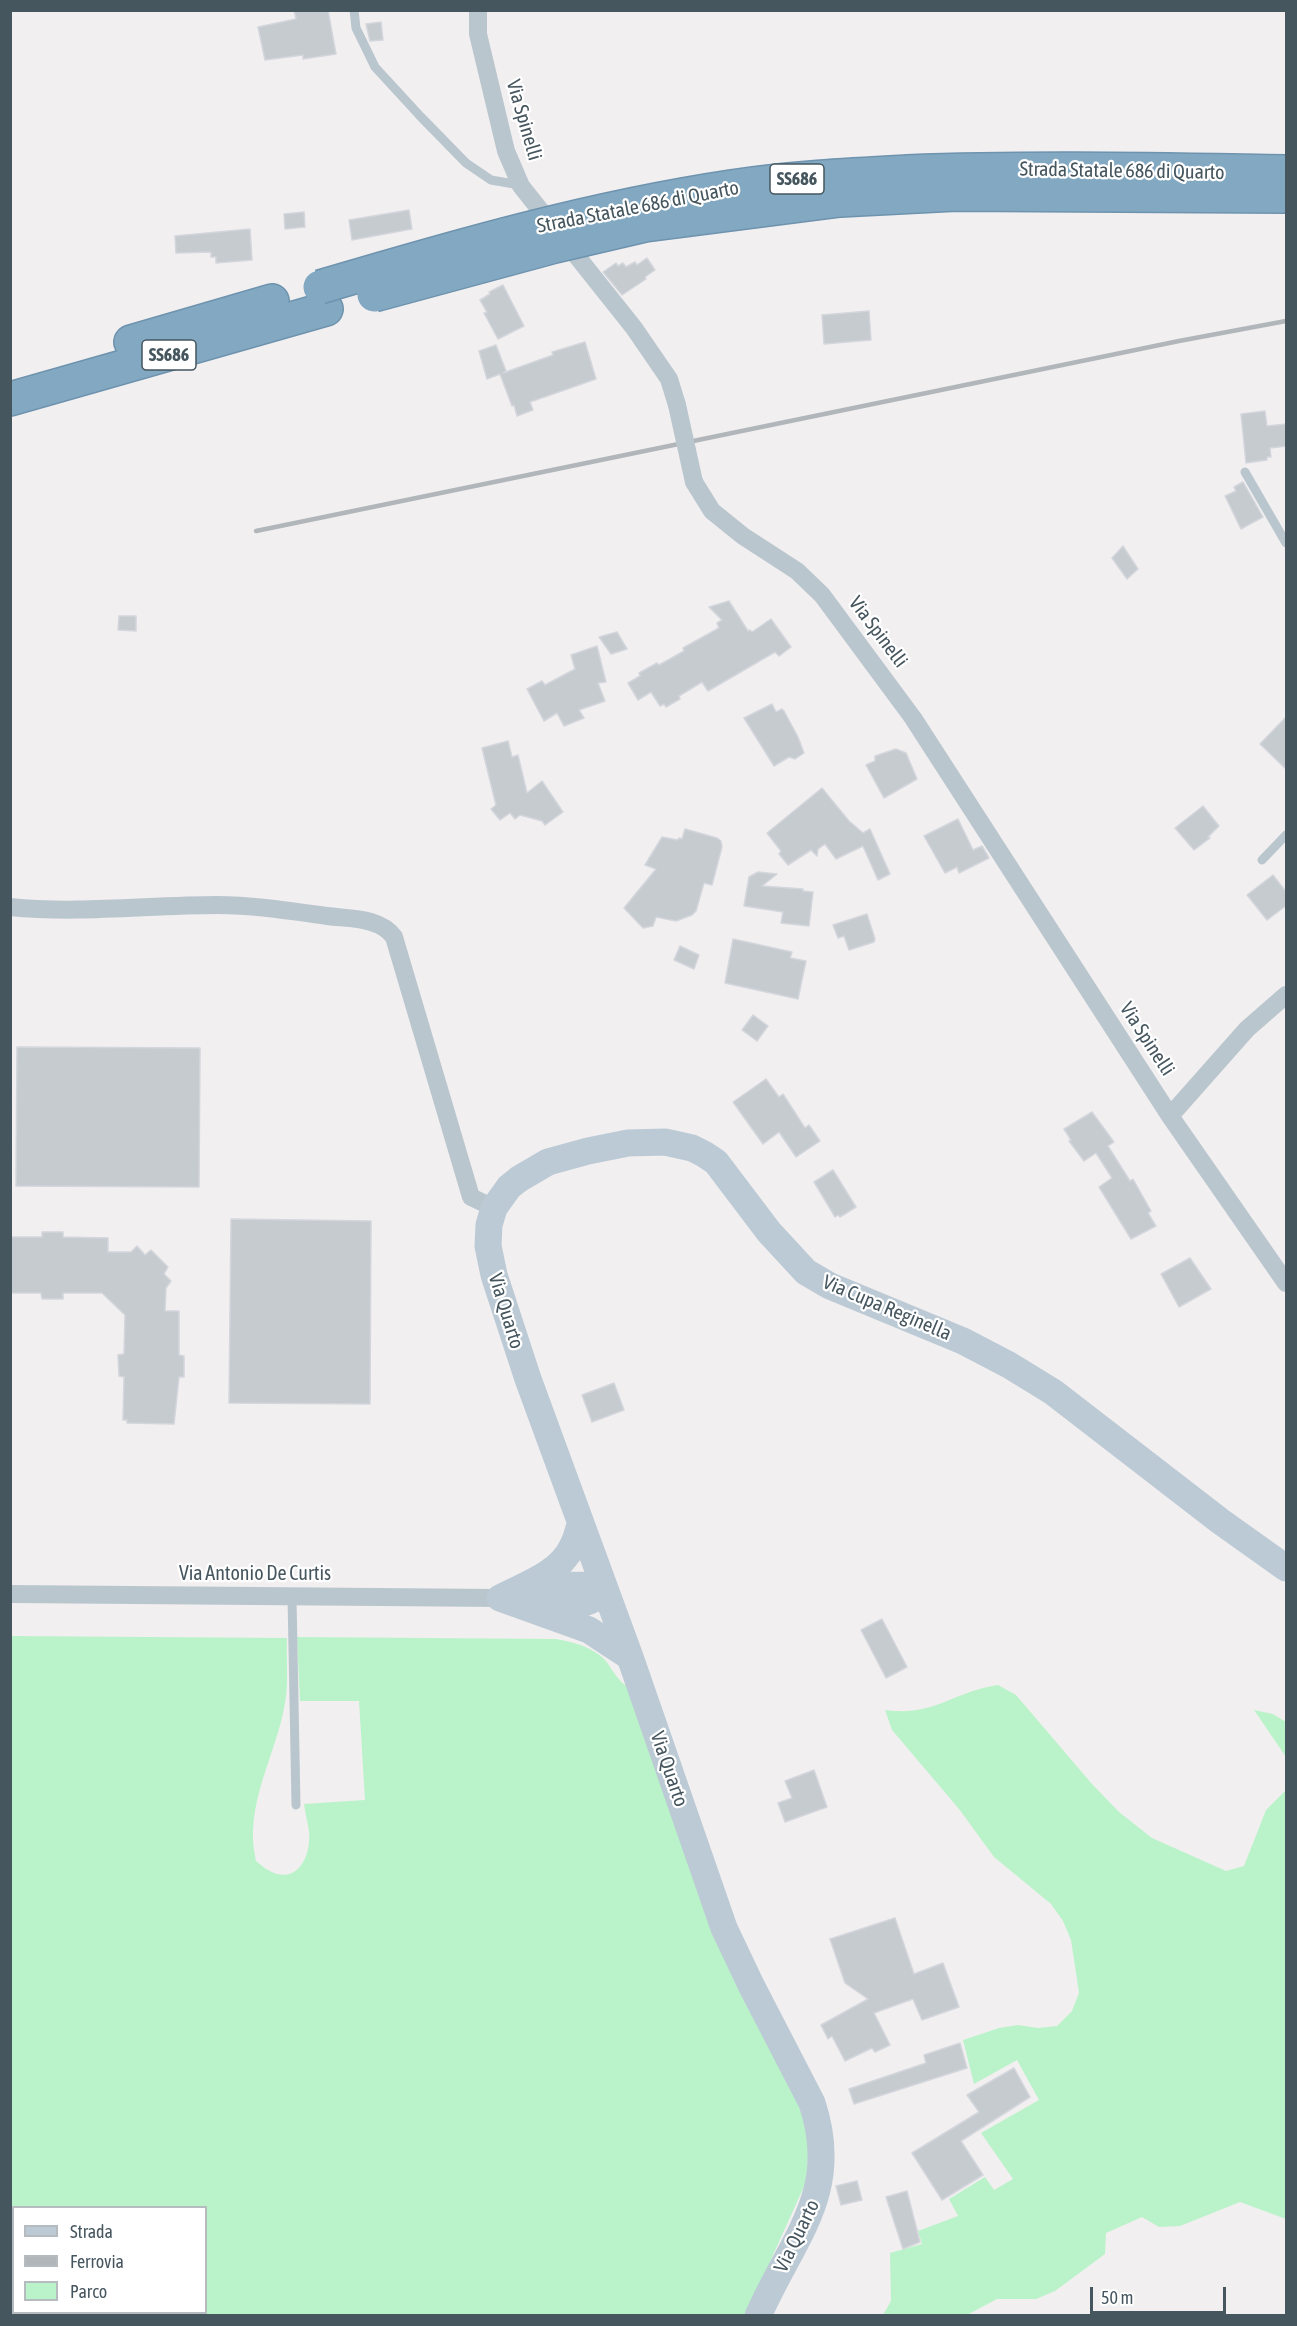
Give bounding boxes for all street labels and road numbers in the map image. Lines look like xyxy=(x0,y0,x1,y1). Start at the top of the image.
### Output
street label: Via Spinelli xyxy=(501,77,547,163)
street label: Strada Statale 686 di Quarto xyxy=(1019,157,1225,185)
road number: SS686 xyxy=(770,164,824,194)
street label: Strada Statale 686 di Quarto xyxy=(535,176,741,238)
road number: SS686 xyxy=(142,340,196,370)
street label: Via Spinelli xyxy=(843,592,913,672)
street label: Via Spinelli xyxy=(1114,998,1180,1080)
street label: Via Quarto xyxy=(483,1270,529,1352)
street label: Via Cupa Reginella xyxy=(819,1270,955,1346)
street label: Via Antonio De Curtis xyxy=(179,1562,331,1586)
street label: Via Quarto xyxy=(645,1728,693,1810)
street label: Via Quarto xyxy=(769,2196,825,2276)

